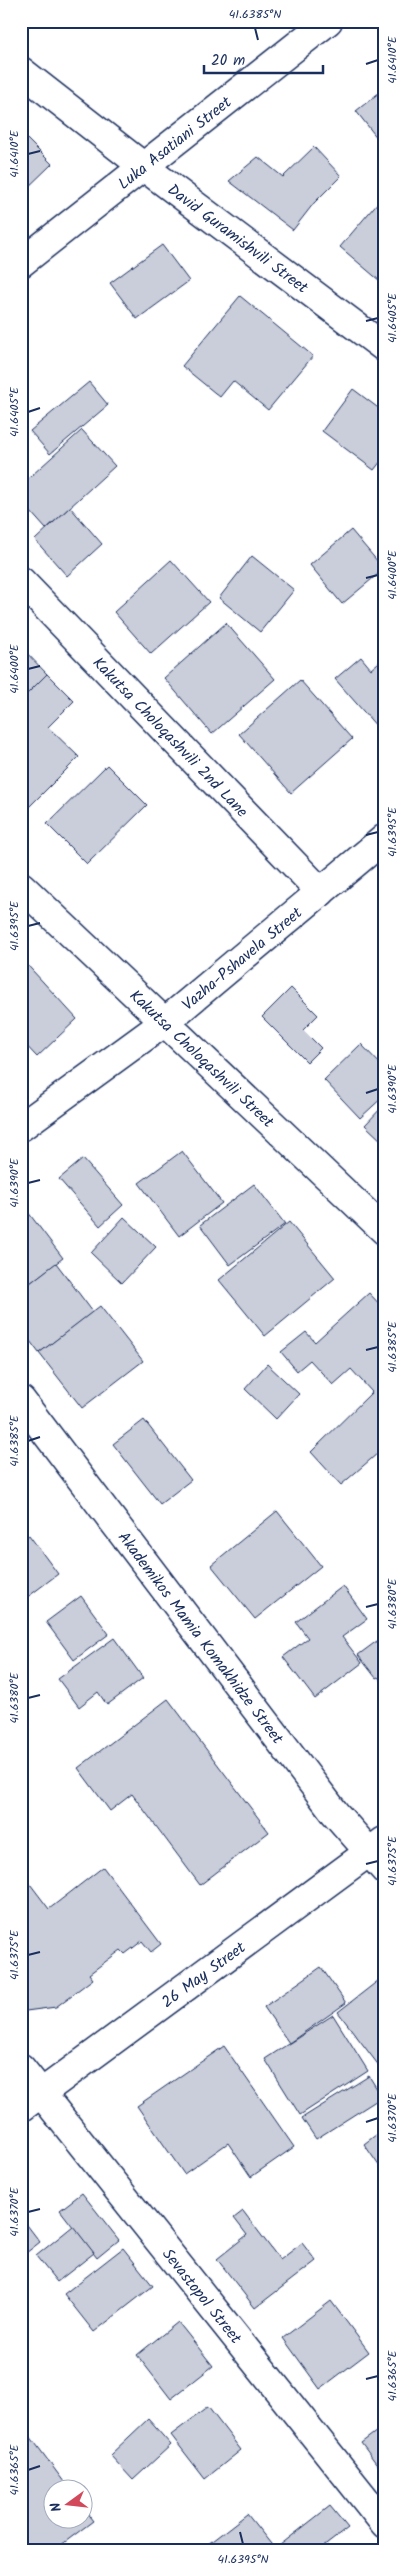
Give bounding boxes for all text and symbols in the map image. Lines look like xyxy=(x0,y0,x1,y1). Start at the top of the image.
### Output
text: 41.6385°N xyxy=(229,5,281,24)
text: 41.6410°E xyxy=(383,35,402,84)
scale bar xyxy=(204,42,322,74)
text: 20 m xyxy=(211,49,245,73)
street label: Luka Asatiani Street xyxy=(113,90,238,196)
text: 41.6410°E xyxy=(5,129,24,178)
street label: David Guramishvili Street xyxy=(162,178,314,301)
text: 41.6405°E xyxy=(383,292,402,343)
text: 41.6405°E xyxy=(5,386,24,437)
text: 41.6400°E xyxy=(383,549,402,600)
text: 41.6400°E xyxy=(5,643,24,694)
street label: Kakutsa Choloqashvili 2nd Lane xyxy=(86,651,254,824)
text: 41.6395°E xyxy=(383,806,402,857)
text: 41.6395°E xyxy=(5,900,24,951)
street label: Vazha-Pshavela Street xyxy=(177,901,309,1017)
street label: Kakutsa Choloqashvili Street xyxy=(123,984,280,1135)
text: 41.6390°E xyxy=(383,1063,402,1114)
text: 41.6390°E xyxy=(5,1157,24,1208)
text: 41.6385°E xyxy=(383,1320,402,1373)
text: 41.6385°E xyxy=(5,1414,24,1467)
street label: Akademikos Mamia Komakhidze Street xyxy=(111,1527,290,1750)
text: 41.6380°E xyxy=(383,1577,402,1630)
text: 41.6380°E xyxy=(5,1671,24,1724)
text: 41.6375°E xyxy=(383,1835,402,1886)
text: 41.6375°E xyxy=(5,1929,24,1980)
street label: 26 May Street xyxy=(157,1935,252,2015)
text: 41.6370°E xyxy=(383,2092,402,2143)
text: 41.6370°E xyxy=(5,2186,24,2237)
street label: Sevastopol Street xyxy=(155,2243,248,2350)
text: 41.6365°E xyxy=(383,2350,402,2401)
text: 41.6365°E xyxy=(5,2444,24,2495)
north arrow xyxy=(42,2480,92,2530)
text: N xyxy=(45,2500,68,2514)
text: 41.6395°N xyxy=(217,2550,269,2569)

